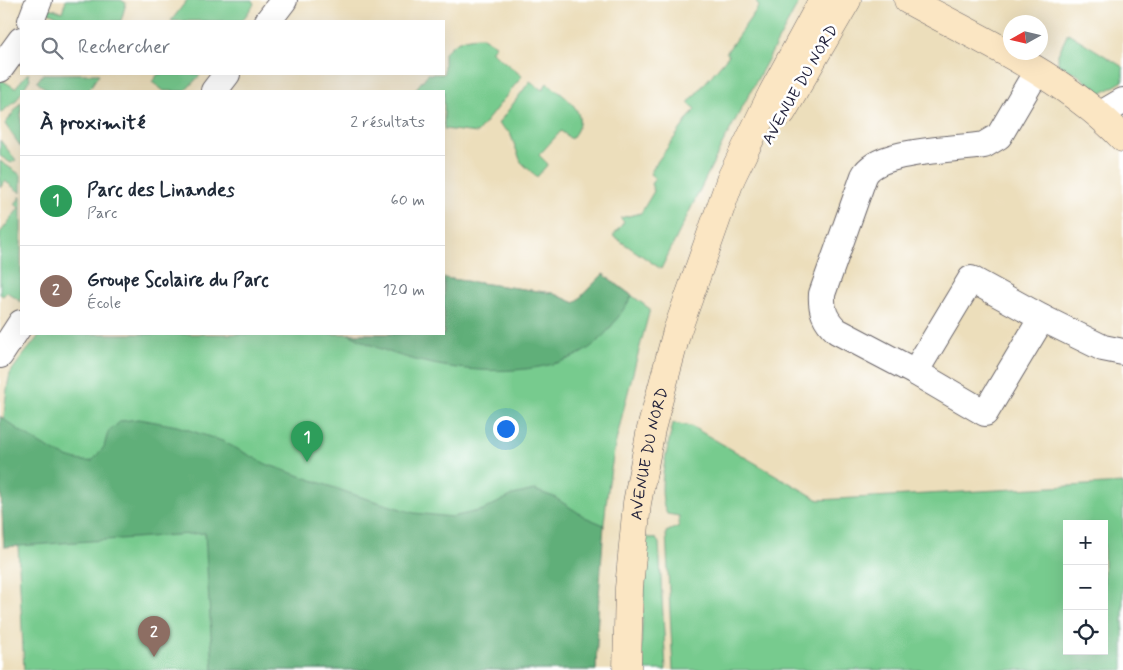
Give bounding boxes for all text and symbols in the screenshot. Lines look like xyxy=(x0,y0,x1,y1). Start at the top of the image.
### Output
north arrow xyxy=(1003,15,1048,60)
search box xyxy=(20,20,445,75)
street label: AVENUE DU NORD xyxy=(757,21,843,148)
icon: search xyxy=(38,34,66,62)
text: Rechercher xyxy=(78,35,170,60)
text: À proximité xyxy=(40,109,146,137)
text: 2 résultats xyxy=(350,112,425,133)
text: Parc des Linandes xyxy=(87,178,235,203)
text: 1 xyxy=(52,190,60,211)
text: 60 m xyxy=(391,190,425,211)
text: Parc xyxy=(87,203,117,224)
text: Groupe Scolaire du Parc xyxy=(87,268,269,293)
text: 2 xyxy=(52,280,60,301)
text: 120 m xyxy=(383,280,425,301)
text: École xyxy=(87,293,121,314)
street label: AVENUE DU NORD xyxy=(626,385,674,521)
your location xyxy=(493,416,519,442)
pin: 1 xyxy=(291,421,323,462)
map controls xyxy=(1063,520,1108,655)
button: + xyxy=(1063,520,1108,565)
button: − xyxy=(1063,565,1108,610)
button: locate xyxy=(1063,610,1108,655)
pin: 2 xyxy=(138,616,170,657)

